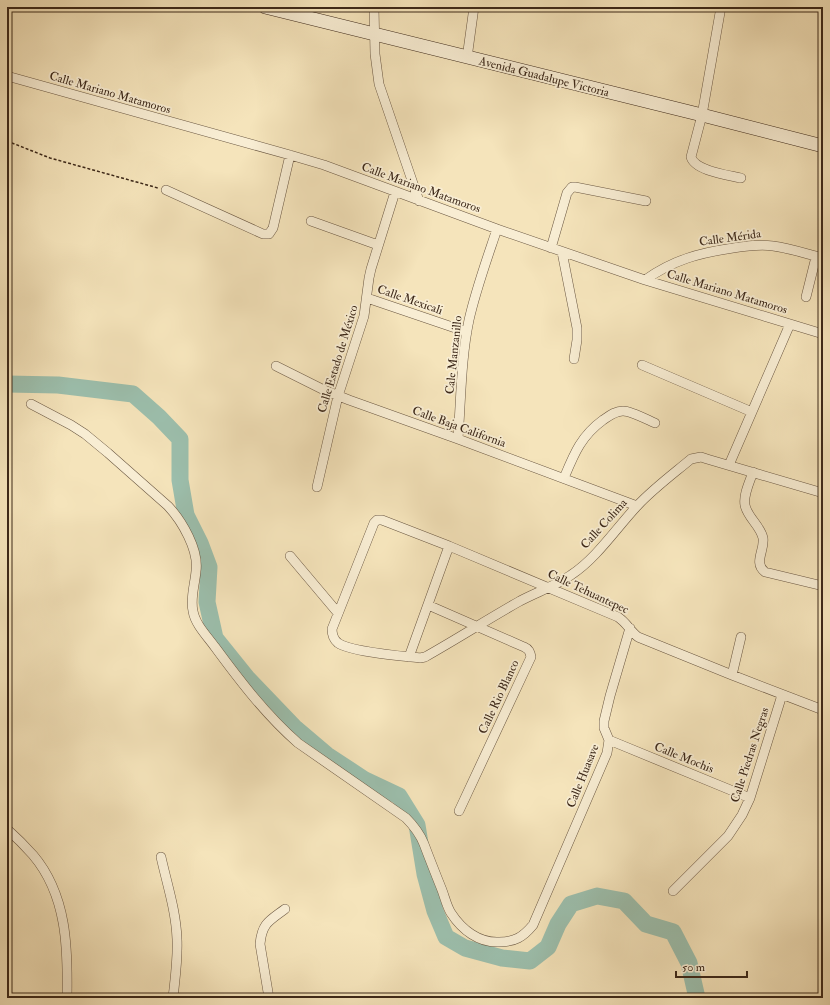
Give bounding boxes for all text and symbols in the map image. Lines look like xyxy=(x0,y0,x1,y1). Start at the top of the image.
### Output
street label: Avenida Guadalupe Victoria xyxy=(476,53,612,101)
street label: Calle Mariano Matamoros xyxy=(48,68,172,118)
street label: Calle Mariano Matamoros xyxy=(359,159,483,217)
street label: Calle Mérida xyxy=(698,226,763,250)
street label: Calle Mariano Matamoros xyxy=(665,266,789,318)
street label: Calle Mexicali xyxy=(375,282,445,318)
street label: Calle Estado de México xyxy=(314,303,362,415)
street label: Cale Manzanillo xyxy=(442,315,466,395)
street label: Calle Baja California xyxy=(410,403,509,451)
street label: Calle Colima xyxy=(578,495,631,552)
street label: Calle Tehuantepec xyxy=(545,567,631,617)
street label: Calle Rio Blanco xyxy=(475,657,523,736)
street label: Calle Piedras Negras xyxy=(728,705,772,805)
street label: Calle Mochis xyxy=(652,739,716,777)
street label: Calle Huasave xyxy=(563,742,603,810)
scale bar xyxy=(676,953,747,979)
text: 50 m xyxy=(682,960,706,975)

